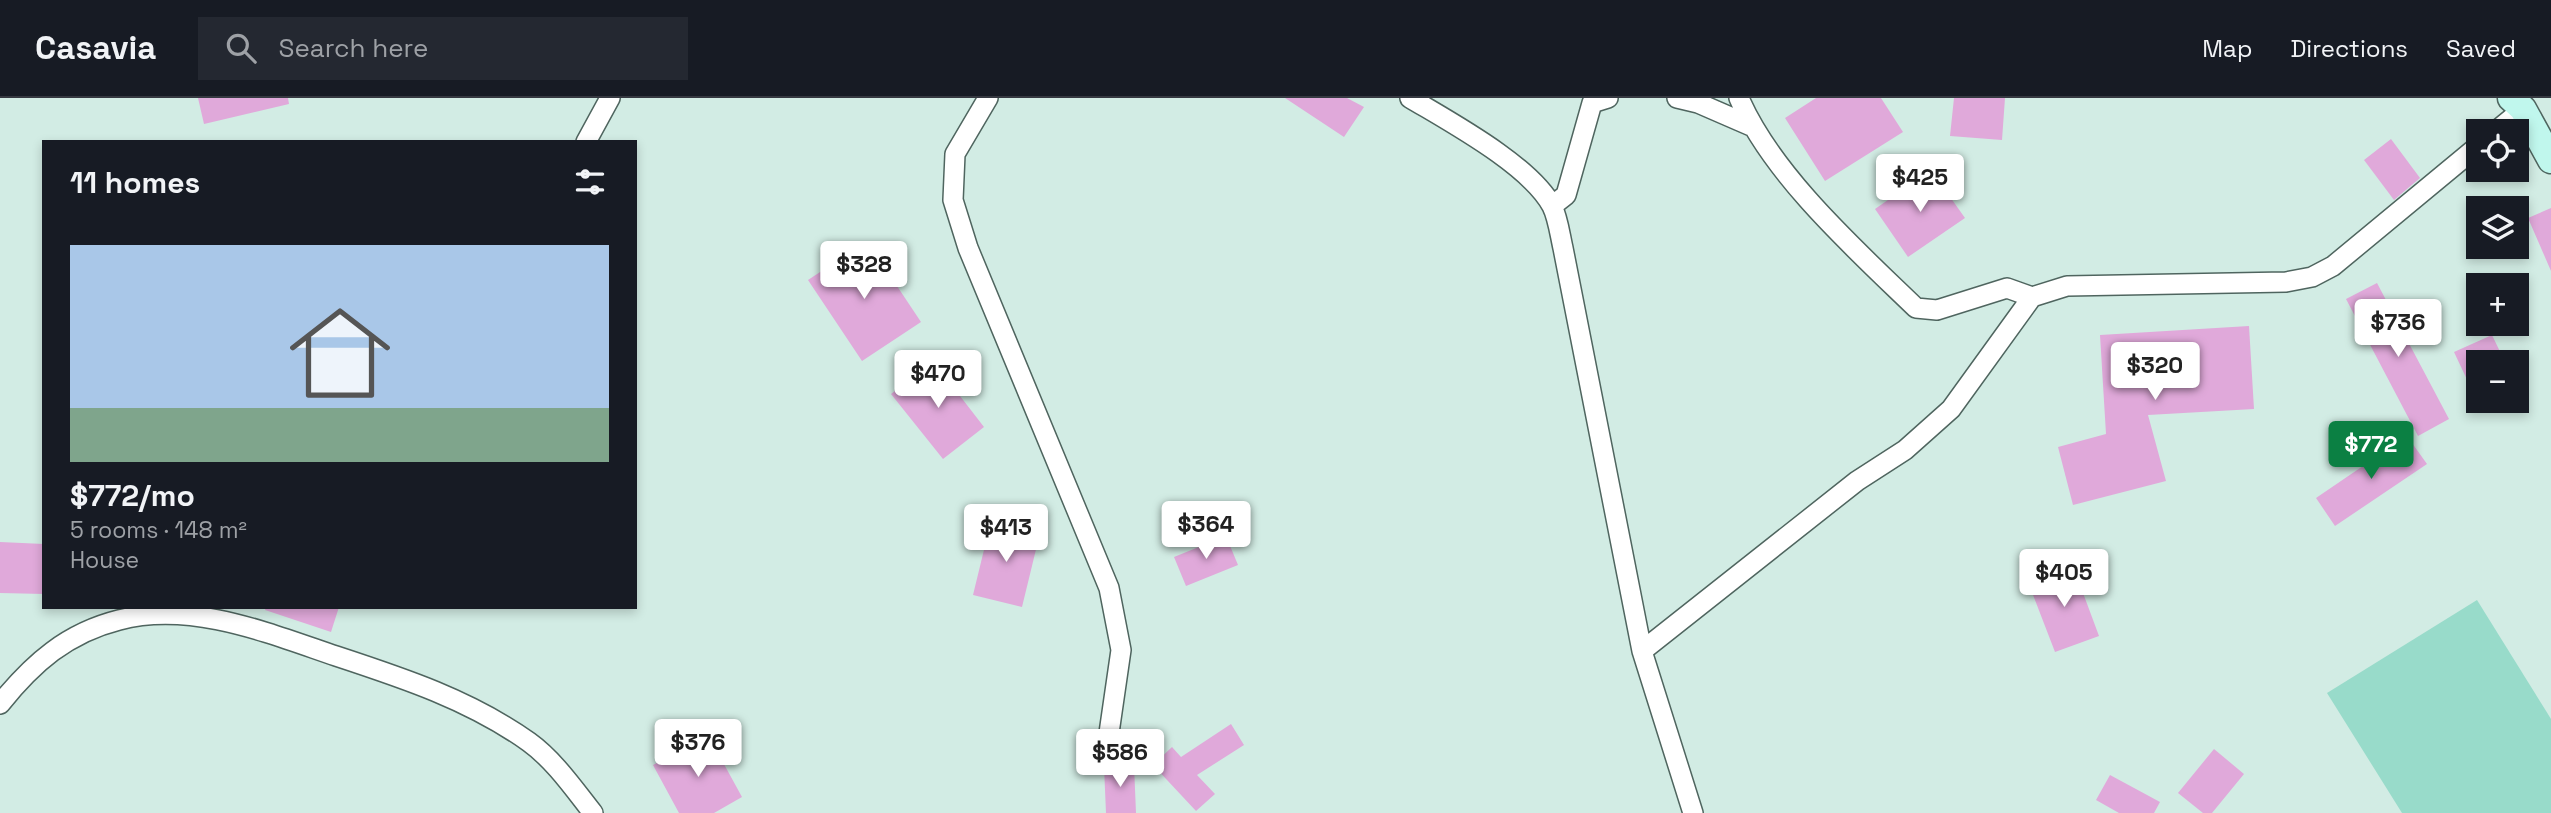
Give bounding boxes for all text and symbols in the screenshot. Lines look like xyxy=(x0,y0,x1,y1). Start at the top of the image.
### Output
search box xyxy=(198,17,688,80)
text: Casavia xyxy=(35,27,156,69)
icon: search xyxy=(222,29,260,67)
text: Search here xyxy=(278,31,428,65)
text: Map xyxy=(2202,33,2252,64)
text: Directions xyxy=(2290,33,2408,64)
text: Saved xyxy=(2446,33,2516,64)
map controls xyxy=(2466,119,2529,413)
button: locate xyxy=(2466,119,2529,182)
pin: $425 xyxy=(1879,155,1961,214)
text: $425 xyxy=(1892,162,1948,192)
text: 11 homes xyxy=(70,163,200,202)
icon: filters xyxy=(571,163,609,201)
button: layers xyxy=(2466,196,2529,259)
pin: $328 xyxy=(823,242,905,301)
text: $328 xyxy=(836,249,892,279)
button: + xyxy=(2466,273,2529,336)
icon: home xyxy=(277,290,403,416)
pin: $736 xyxy=(2357,300,2439,359)
text: $736 xyxy=(2371,307,2425,337)
pin: $320 xyxy=(2114,342,2196,402)
pin: $470 xyxy=(897,350,979,410)
text: $320 xyxy=(2127,350,2183,380)
button: − xyxy=(2466,350,2529,413)
text: $470 xyxy=(910,358,966,388)
pin: $772 xyxy=(2330,422,2412,481)
text: $772 xyxy=(2345,429,2398,459)
text: $772/mo xyxy=(70,476,195,515)
pin: $364 xyxy=(1165,502,1247,561)
pin: $413 xyxy=(965,504,1047,564)
text: $364 xyxy=(1178,509,1234,539)
text: $413 xyxy=(980,512,1032,542)
text: 5 rooms · 148 m² xyxy=(70,515,247,545)
text: House xyxy=(70,545,139,575)
pin: $405 xyxy=(2023,550,2105,609)
text: $405 xyxy=(2035,557,2093,587)
pin: $376 xyxy=(657,720,739,779)
text: $376 xyxy=(671,727,725,757)
pin: $586 xyxy=(1079,730,1161,789)
text: $586 xyxy=(1092,737,1148,767)

